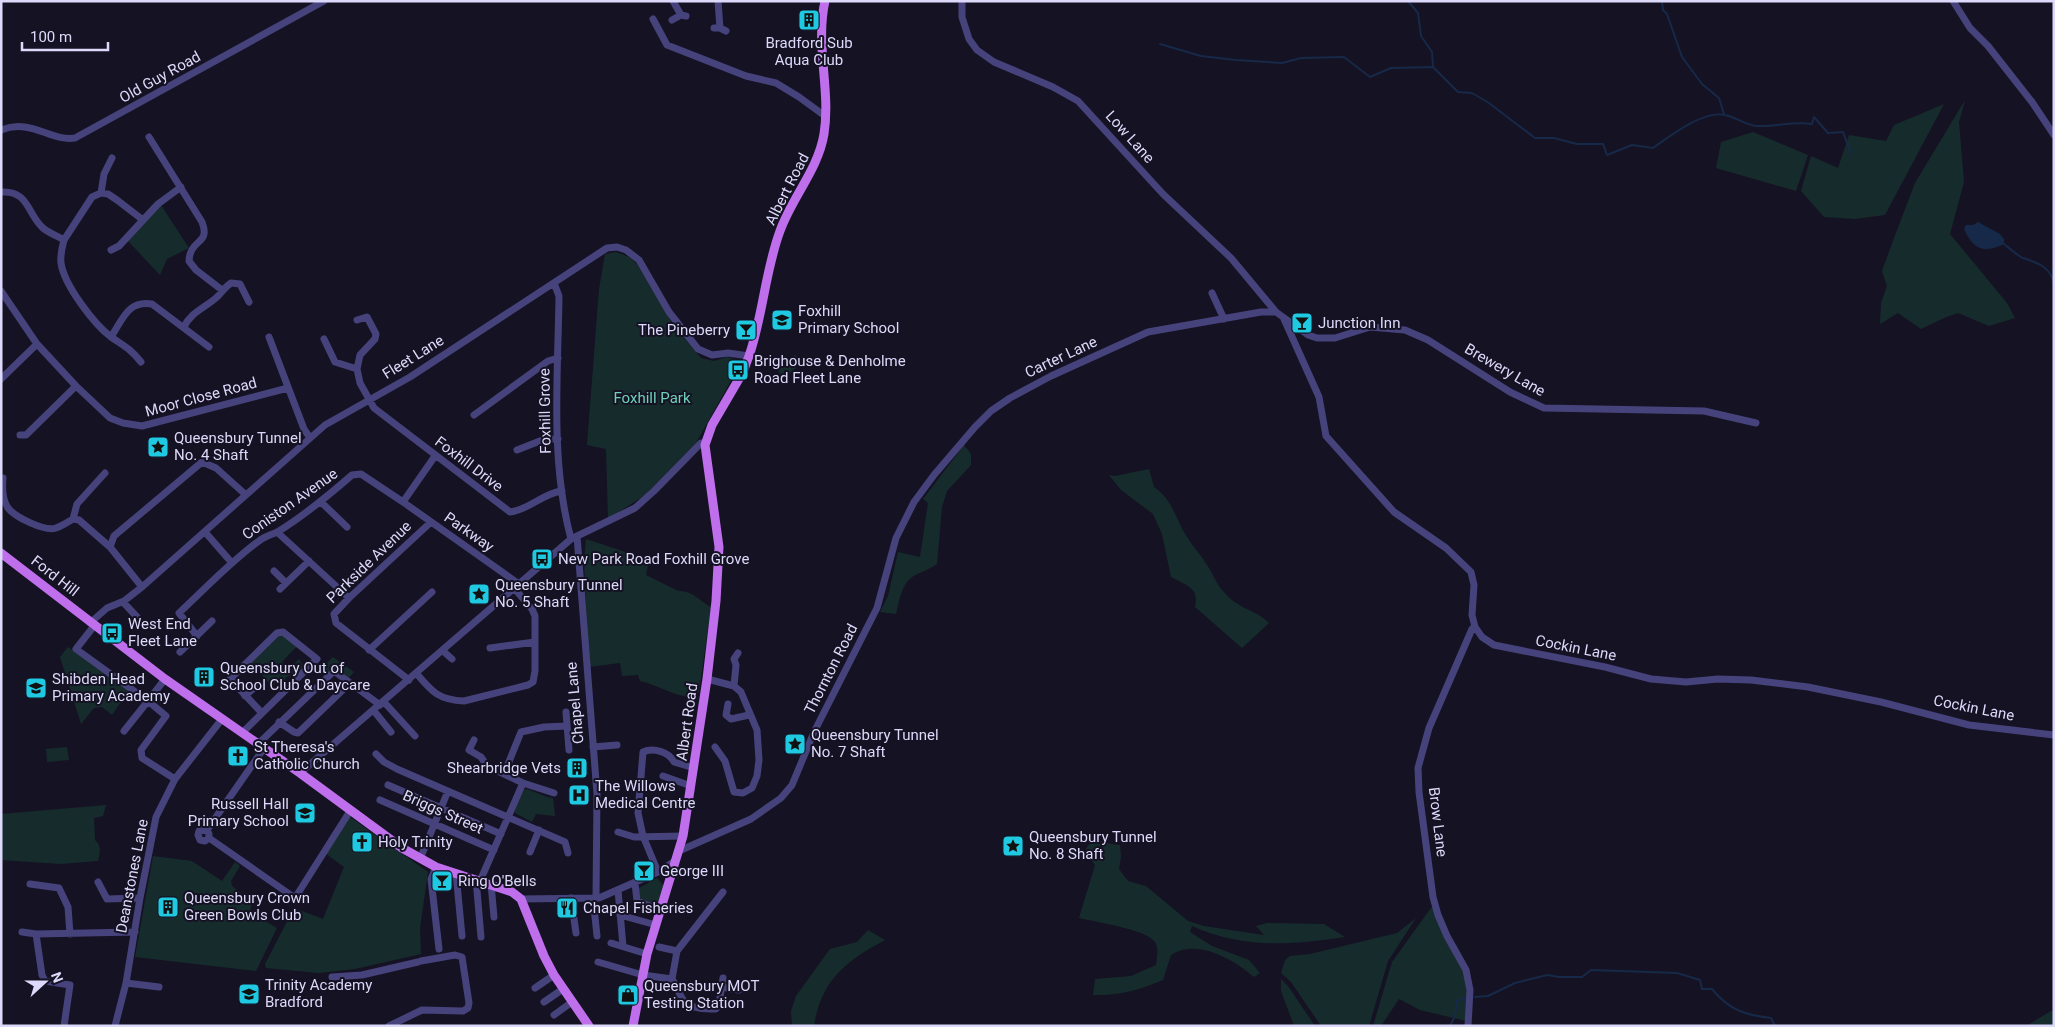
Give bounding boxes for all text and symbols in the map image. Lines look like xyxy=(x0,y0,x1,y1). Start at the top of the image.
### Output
building icon: Bradford Sub Aqua Club xyxy=(797,8,821,32)
scale bar xyxy=(22,20,109,52)
text: 100 m xyxy=(30,28,72,46)
place label: Bradford Sub Aqua Club xyxy=(765,34,853,69)
street label: Old Guy Road xyxy=(116,47,204,107)
street label: Low Lane xyxy=(1102,107,1158,167)
street label: Albert Road xyxy=(761,150,813,228)
place label: Foxhill Primary School xyxy=(798,302,899,337)
school or university icon: Foxhill Primary School xyxy=(770,308,794,332)
bar icon: Junction Inn xyxy=(1290,311,1314,335)
place label: Junction Inn xyxy=(1318,314,1400,332)
bar icon: The Pineberry xyxy=(734,318,758,342)
place label: The Pineberry xyxy=(638,321,730,339)
street label: Fleet Lane xyxy=(379,331,447,383)
street label: Carter Lane xyxy=(1022,332,1100,382)
street label: Brewery Lane xyxy=(1462,340,1548,400)
place label: Brighouse & Denholme Road Fleet Lane xyxy=(754,352,906,387)
bus stop icon: Brighouse & Denholme Road Fleet Lane xyxy=(726,358,750,382)
street label: Foxhill Grove xyxy=(535,368,555,454)
street label: Moor Close Road xyxy=(143,373,259,421)
park label: Foxhill Park xyxy=(613,389,691,407)
place label: Queensbury Tunnel No. 4 Shaft xyxy=(174,429,302,464)
street label: Foxhill Drive xyxy=(431,433,507,495)
place icon: Queensbury Tunnel No. 4 Shaft xyxy=(146,435,170,459)
street label: Coniston Avenue xyxy=(239,464,341,544)
street label: Parkway xyxy=(441,508,497,556)
street label: Parkside Avenue xyxy=(323,517,415,607)
bus stop icon: New Park Road Foxhill Grove xyxy=(530,547,554,571)
place label: New Park Road Foxhill Grove xyxy=(558,550,749,568)
street label: Ford Hill xyxy=(28,552,82,600)
place label: Queensbury Tunnel No. 5 Shaft xyxy=(495,576,623,611)
place icon: Queensbury Tunnel No. 5 Shaft xyxy=(467,582,491,606)
place label: West End Fleet Lane xyxy=(128,615,197,650)
bus stop icon: West End Fleet Lane xyxy=(100,621,124,645)
street label: Thornton Road xyxy=(801,621,861,717)
street label: Cockin Lane xyxy=(1534,631,1618,665)
place label: Queensbury Out of School Club & Daycare xyxy=(220,659,370,694)
street label: Chapel Lane xyxy=(562,661,588,745)
building icon: Queensbury Out of School Club & Daycare xyxy=(192,665,216,689)
place label: Shibden Head Primary Academy xyxy=(52,670,170,705)
school or university icon: Shibden Head Primary Academy xyxy=(24,676,48,700)
street label: Albert Road xyxy=(673,682,701,762)
street label: Cockin Lane xyxy=(1932,691,2016,725)
place label: Queensbury Tunnel No. 7 Shaft xyxy=(811,726,939,761)
place icon: Queensbury Tunnel No. 7 Shaft xyxy=(783,732,807,756)
place label: St Theresa's Catholic Church xyxy=(254,738,360,773)
church icon: St Theresa's Catholic Church xyxy=(226,744,250,768)
building icon: Shearbridge Vets xyxy=(565,756,589,780)
place label: Shearbridge Vets xyxy=(447,759,561,777)
place label: The Willows Medical Centre xyxy=(595,777,695,812)
hospital icon: The Willows Medical Centre xyxy=(567,783,591,807)
street label: Briggs Street xyxy=(400,786,486,838)
street label: Brow Lane xyxy=(1425,786,1451,858)
place label: Russell Hall Primary School xyxy=(188,795,289,830)
school or university icon: Russell Hall Primary School xyxy=(293,801,317,825)
street label: Deanstones Lane xyxy=(112,818,152,934)
place label: Queensbury Tunnel No. 8 Shaft xyxy=(1029,828,1157,863)
church icon: Holy Trinity xyxy=(350,830,374,854)
place label: Holy Trinity xyxy=(378,833,453,851)
place icon: Queensbury Tunnel No. 8 Shaft xyxy=(1001,834,1025,858)
bar icon: George III xyxy=(632,859,656,883)
place label: George III xyxy=(660,862,724,880)
bar icon: Ring O'Bells xyxy=(430,869,454,893)
place label: Ring O'Bells xyxy=(458,872,537,890)
place label: Queensbury Crown Green Bowls Club xyxy=(184,889,310,924)
building icon: Queensbury Crown Green Bowls Club xyxy=(156,895,180,919)
restaurant icon: Chapel Fisheries xyxy=(555,896,579,920)
place label: Chapel Fisheries xyxy=(583,899,693,917)
north arrow xyxy=(20,957,70,1007)
text: N xyxy=(48,970,66,985)
place label: Trinity Academy Bradford xyxy=(265,976,372,1011)
place label: Queensbury MOT Testing Station xyxy=(644,977,759,1012)
school or university icon: Trinity Academy Bradford xyxy=(237,982,261,1006)
shop icon: Queensbury MOT Testing Station xyxy=(616,983,640,1007)

